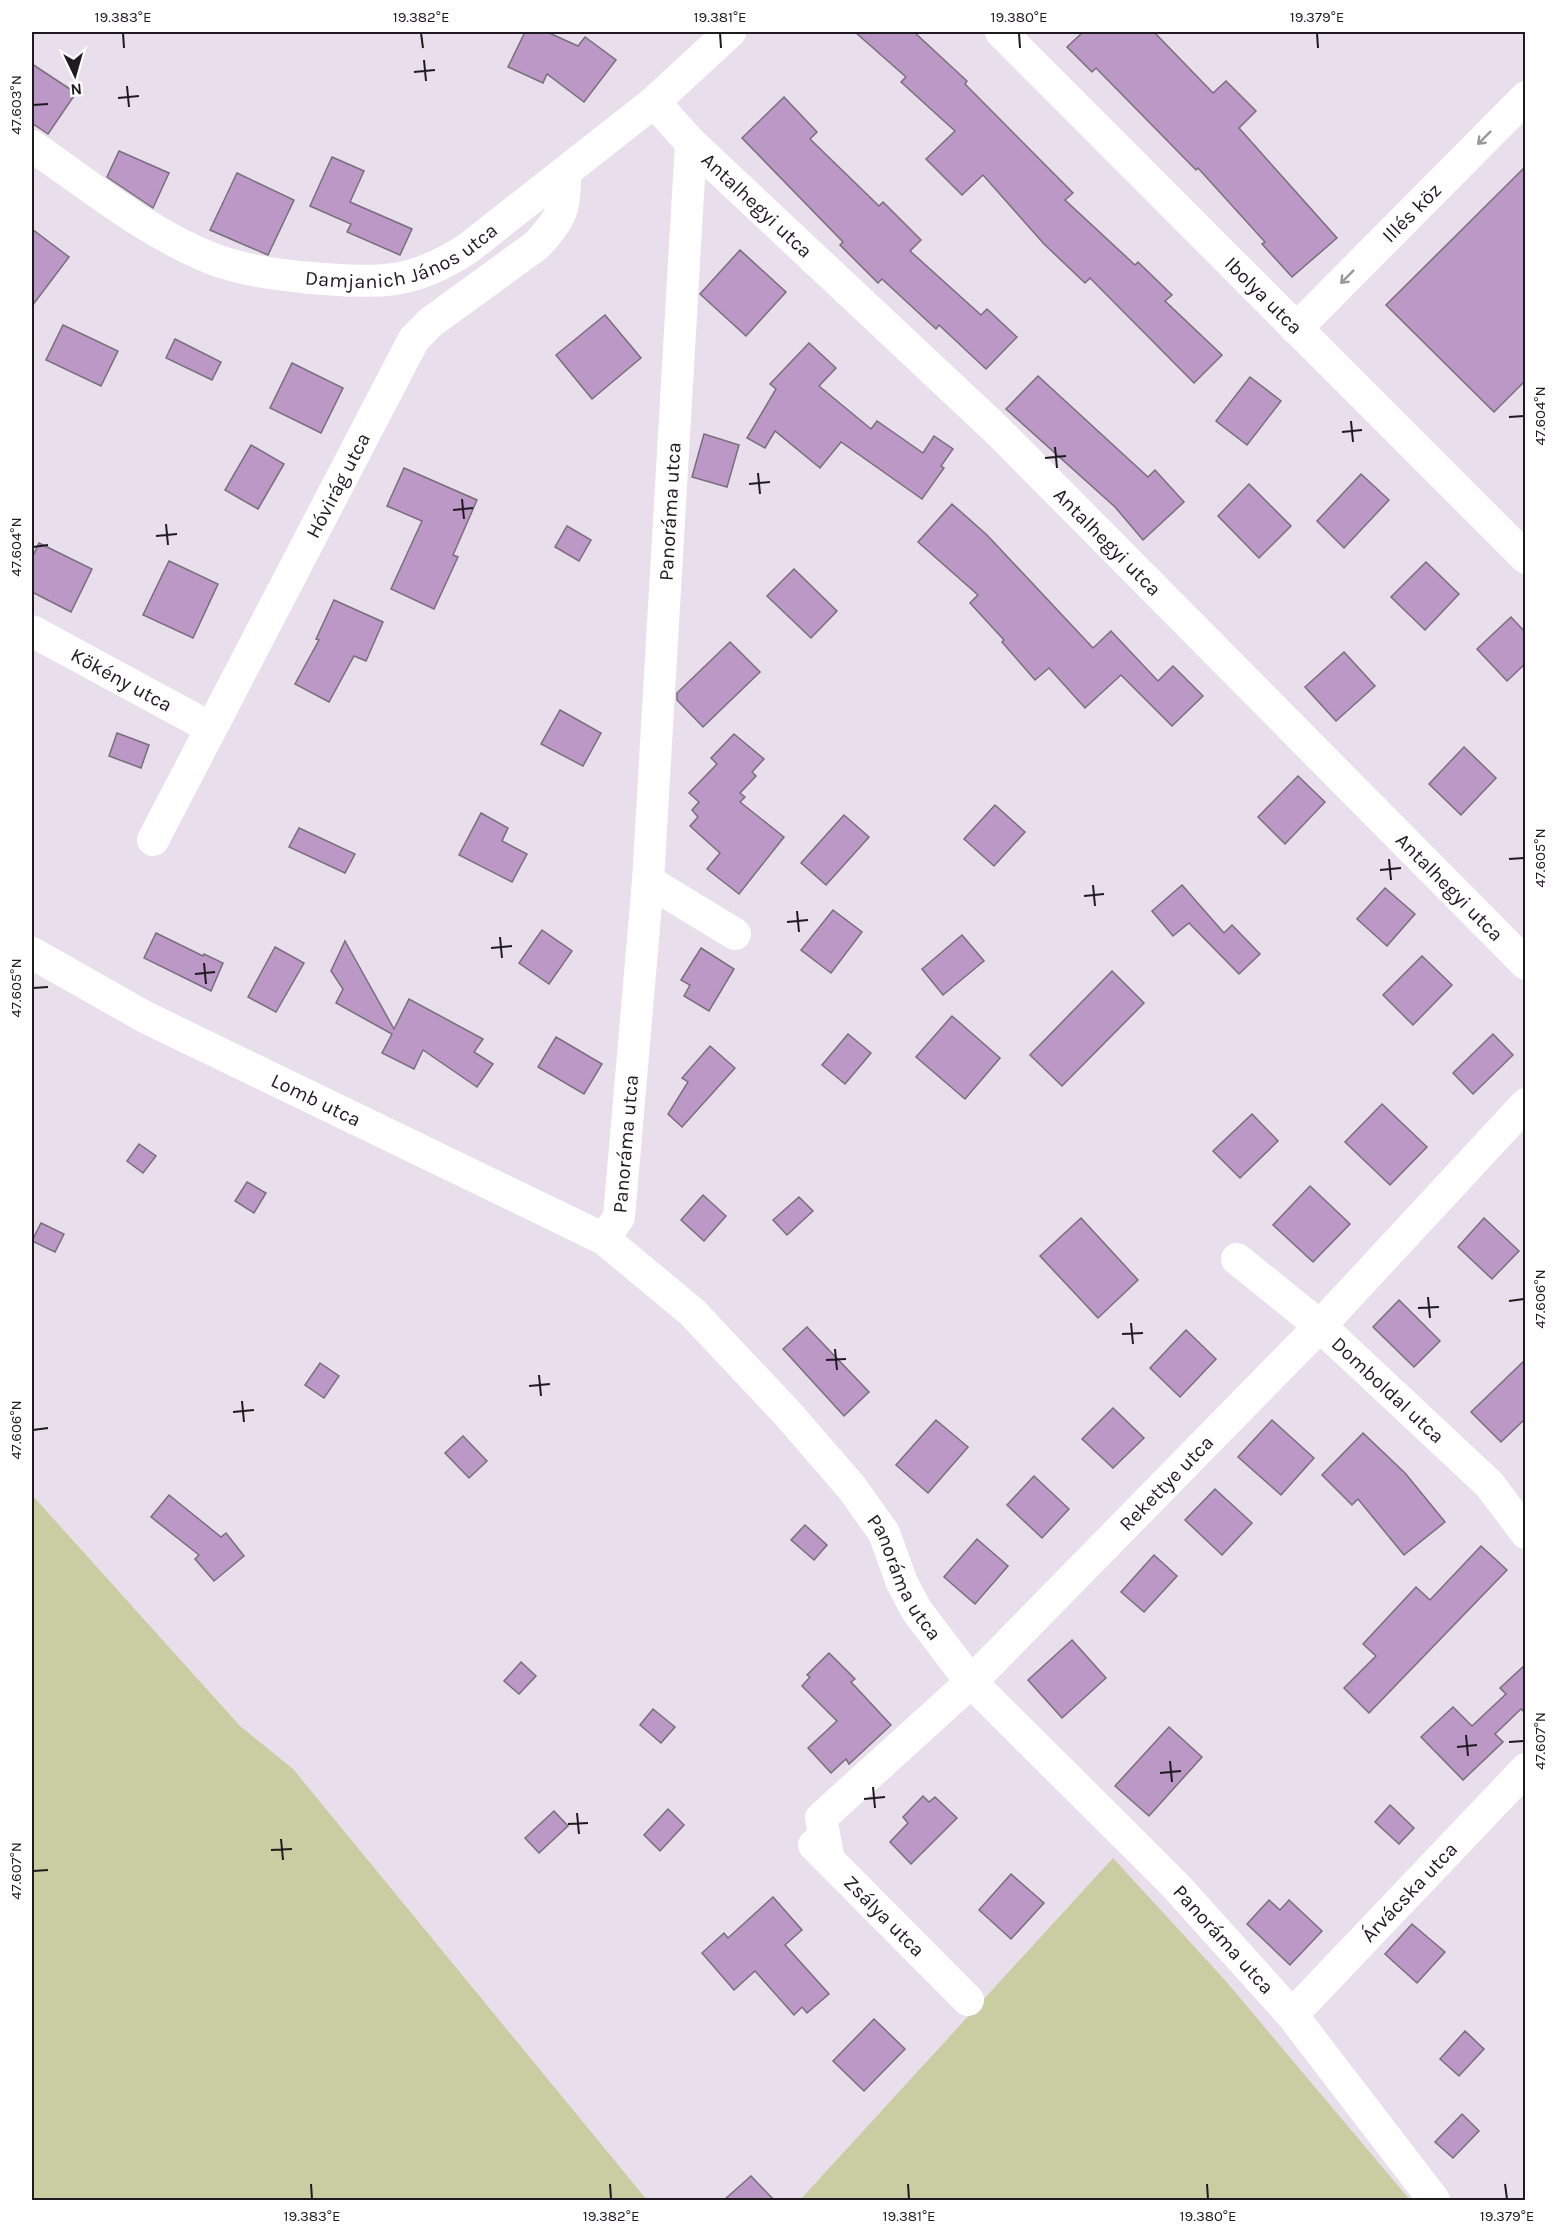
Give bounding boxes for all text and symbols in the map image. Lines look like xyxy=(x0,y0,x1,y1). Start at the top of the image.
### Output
text: 19.383°E xyxy=(95,8,151,26)
text: 19.382°E xyxy=(393,8,449,26)
text: 19.381°E xyxy=(694,8,746,26)
text: 19.380°E xyxy=(991,8,1047,26)
text: 19.379°E xyxy=(1290,8,1344,26)
north arrow xyxy=(45,45,105,105)
text: 47.603°N xyxy=(7,75,25,135)
text: N xyxy=(70,79,83,99)
one-way arrow xyxy=(1477,131,1492,146)
street label: Antalhegyi utca xyxy=(697,148,817,263)
street label: Illés köz xyxy=(1378,178,1446,247)
street label: Damjanich János utca xyxy=(304,219,502,293)
street label: Ibolya utca xyxy=(1220,252,1307,339)
one-way arrow xyxy=(1340,270,1355,285)
text: 47.604°N xyxy=(1531,386,1549,446)
street label: Hóvirág utca xyxy=(301,429,375,542)
street label: Panoráma utca xyxy=(655,442,686,582)
street label: Antalhegyi utca xyxy=(1049,483,1166,601)
text: 47.604°N xyxy=(7,517,25,577)
street label: Kökény utca xyxy=(67,643,176,717)
text: 47.605°N xyxy=(1531,828,1549,888)
street label: Antalhegyi utca xyxy=(1391,829,1508,946)
text: 47.605°N xyxy=(7,958,25,1018)
street label: Lomb utca xyxy=(267,1069,364,1132)
street label: Panoráma utca xyxy=(608,1074,643,1214)
text: 47.606°N xyxy=(1531,1269,1549,1329)
street label: Domboldal utca xyxy=(1327,1332,1449,1448)
text: 47.606°N xyxy=(7,1400,25,1460)
street label: Rekettye utca xyxy=(1115,1431,1218,1536)
street label: Panoráma utca xyxy=(862,1510,946,1645)
text: 47.607°N xyxy=(1531,1712,1549,1770)
street label: Árvácska utca xyxy=(1356,1838,1462,1947)
text: 47.607°N xyxy=(7,1842,25,1900)
street label: Zsálya utca xyxy=(839,1871,929,1962)
street label: Panoráma utca xyxy=(1168,1880,1278,1999)
text: 19.383°E xyxy=(284,2207,340,2225)
text: 19.382°E xyxy=(583,2207,639,2225)
text: 19.381°E xyxy=(883,2207,935,2225)
text: 19.380°E xyxy=(1180,2207,1236,2225)
text: 19.379°E xyxy=(1480,2207,1534,2225)

